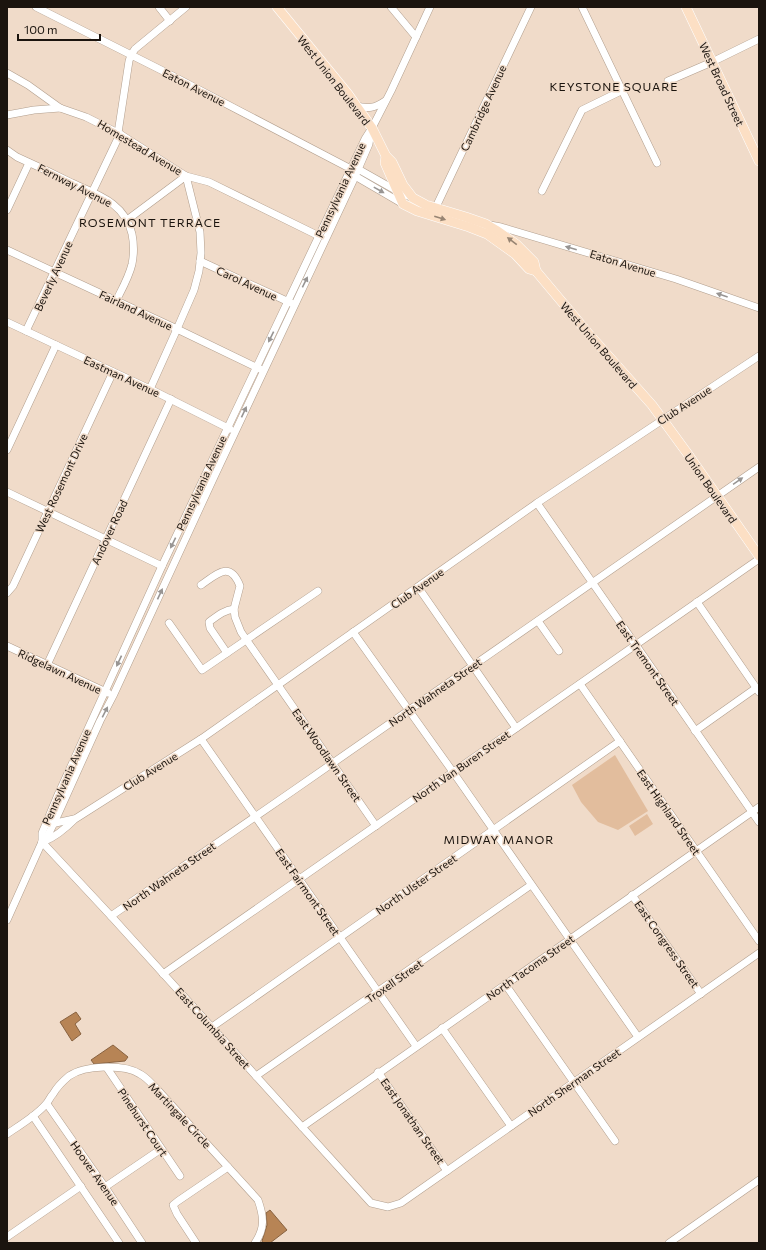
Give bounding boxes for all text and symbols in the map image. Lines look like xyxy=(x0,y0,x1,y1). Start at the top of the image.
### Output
scale bar xyxy=(18,16,100,42)
text: 100 m xyxy=(24,22,58,36)
street label: West Union Boulevard xyxy=(295,33,373,127)
street label: West Broad Street xyxy=(697,40,747,128)
street label: Cambridge Avenue xyxy=(457,63,509,153)
street label: Eaton Avenue xyxy=(161,66,228,108)
district label: KEYSTONE SQUARE xyxy=(550,79,678,93)
street label: Homestead Avenue xyxy=(95,117,185,177)
street label: Pennsylvania Avenue xyxy=(312,140,368,240)
street label: Fernway Avenue xyxy=(36,161,114,209)
one-way arrow xyxy=(373,187,385,194)
district label: ROSEMONT TERRACE xyxy=(79,215,221,229)
one-way arrow xyxy=(434,215,446,221)
one-way arrow xyxy=(507,237,518,246)
street label: Beverly Avenue xyxy=(31,239,75,313)
one-way arrow xyxy=(565,245,577,251)
street label: Eaton Avenue xyxy=(588,247,658,279)
street label: Carol Avenue xyxy=(215,263,280,303)
one-way arrow xyxy=(302,276,308,288)
street label: Fairland Avenue xyxy=(97,287,175,333)
one-way arrow xyxy=(716,292,728,298)
street label: West Union Boulevard xyxy=(558,299,640,391)
one-way arrow xyxy=(268,331,274,342)
street label: Eastman Avenue xyxy=(82,353,162,399)
street label: Club Avenue xyxy=(655,383,714,427)
one-way arrow xyxy=(241,407,247,418)
street label: West Rosemont Drive xyxy=(32,431,90,535)
street label: Pennsylvania Avenue xyxy=(173,433,229,533)
street label: Union Boulevard xyxy=(682,451,740,525)
one-way arrow xyxy=(733,477,743,485)
street label: Andover Road xyxy=(88,497,130,567)
one-way arrow xyxy=(170,537,176,548)
street label: Club Avenue xyxy=(388,565,446,611)
one-way arrow xyxy=(157,588,163,599)
street label: East Tremont Street xyxy=(614,618,682,708)
street label: Ridgelawn Avenue xyxy=(16,646,104,696)
one-way arrow xyxy=(116,655,122,666)
street label: North Wahneta Street xyxy=(386,655,484,729)
one-way arrow xyxy=(102,706,108,717)
street label: East Woodlawn Street xyxy=(290,706,364,804)
street label: Pennsylvania Avenue xyxy=(39,727,93,827)
street label: North Van Buren Street xyxy=(410,727,513,805)
street label: Club Avenue xyxy=(120,749,180,793)
street label: East Highland Street xyxy=(635,767,704,858)
district label: MIDWAY MANOR xyxy=(444,832,554,846)
street label: North Wahneta Street xyxy=(120,839,218,913)
street label: East Fairmont Street xyxy=(273,846,343,938)
street label: North Ulster Street xyxy=(373,851,459,917)
street label: East Congress Street xyxy=(632,898,702,990)
street label: North Tacoma Street xyxy=(483,931,577,1002)
street label: Troxell Street xyxy=(363,956,426,1005)
street label: East Columbia Street xyxy=(173,985,253,1072)
street label: North Sherman Street xyxy=(525,1045,623,1119)
street label: East Jonathan Street xyxy=(378,1076,448,1167)
street label: Martingale Circle xyxy=(146,1079,214,1151)
street label: Pinehurst Court xyxy=(115,1086,171,1159)
street label: Hoover Avenue xyxy=(68,1138,122,1208)

